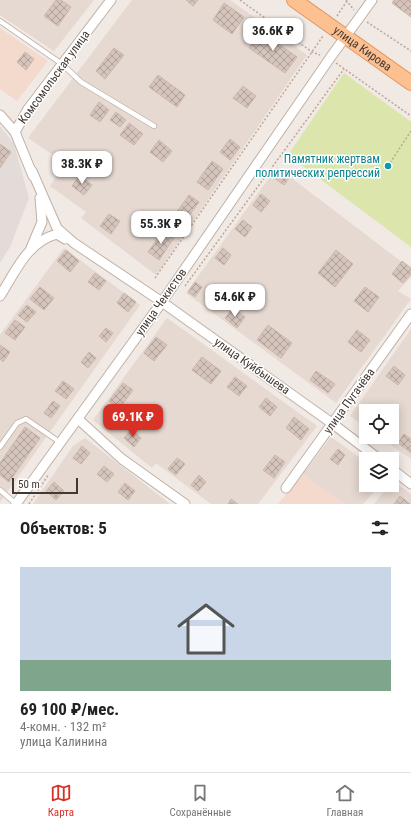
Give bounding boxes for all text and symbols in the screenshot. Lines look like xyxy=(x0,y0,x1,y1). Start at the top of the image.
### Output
pin: 36.6K ₽ xyxy=(236,18,310,52)
text: 36.6K ₽ xyxy=(252,23,294,38)
street label: улица Кирова xyxy=(331,23,395,74)
street label: Комсомольская улица xyxy=(15,27,93,126)
pin: 38.3K ₽ xyxy=(45,151,119,185)
place label: Памятник жертвам политических репрессий xyxy=(255,152,380,180)
text: 38.3K ₽ xyxy=(61,156,103,171)
marker: Памятник жертвам политических репрессий xyxy=(383,161,393,171)
pin: 55.3K ₽ xyxy=(124,211,198,245)
text: 55.3K ₽ xyxy=(140,216,182,231)
street label: улица Чекистов xyxy=(133,266,189,338)
pin: 54.6K ₽ xyxy=(198,284,272,318)
text: 54.6K ₽ xyxy=(214,289,256,304)
street label: улица Куйбышева xyxy=(211,335,293,397)
street label: улица Пугачёва xyxy=(321,365,378,437)
pin: 69.1K ₽ xyxy=(96,404,170,438)
map controls xyxy=(359,404,399,492)
button: locate xyxy=(359,404,399,444)
text: 69.1K ₽ xyxy=(112,409,154,424)
button: layers xyxy=(359,452,399,492)
scale bar xyxy=(12,476,78,495)
text: 50 m xyxy=(18,478,40,491)
icon: filters xyxy=(369,517,391,539)
text: Объектов: 5 xyxy=(20,518,107,538)
icon: home xyxy=(170,593,242,665)
text: 69 100 ₽/мес. xyxy=(20,699,119,719)
text: 4-комн. · 132 m² xyxy=(20,719,106,734)
text: улица Калинина xyxy=(20,734,107,749)
tab: Карта xyxy=(48,782,74,819)
tab: Сохранённые xyxy=(169,782,231,819)
tab: Главная xyxy=(327,782,363,819)

